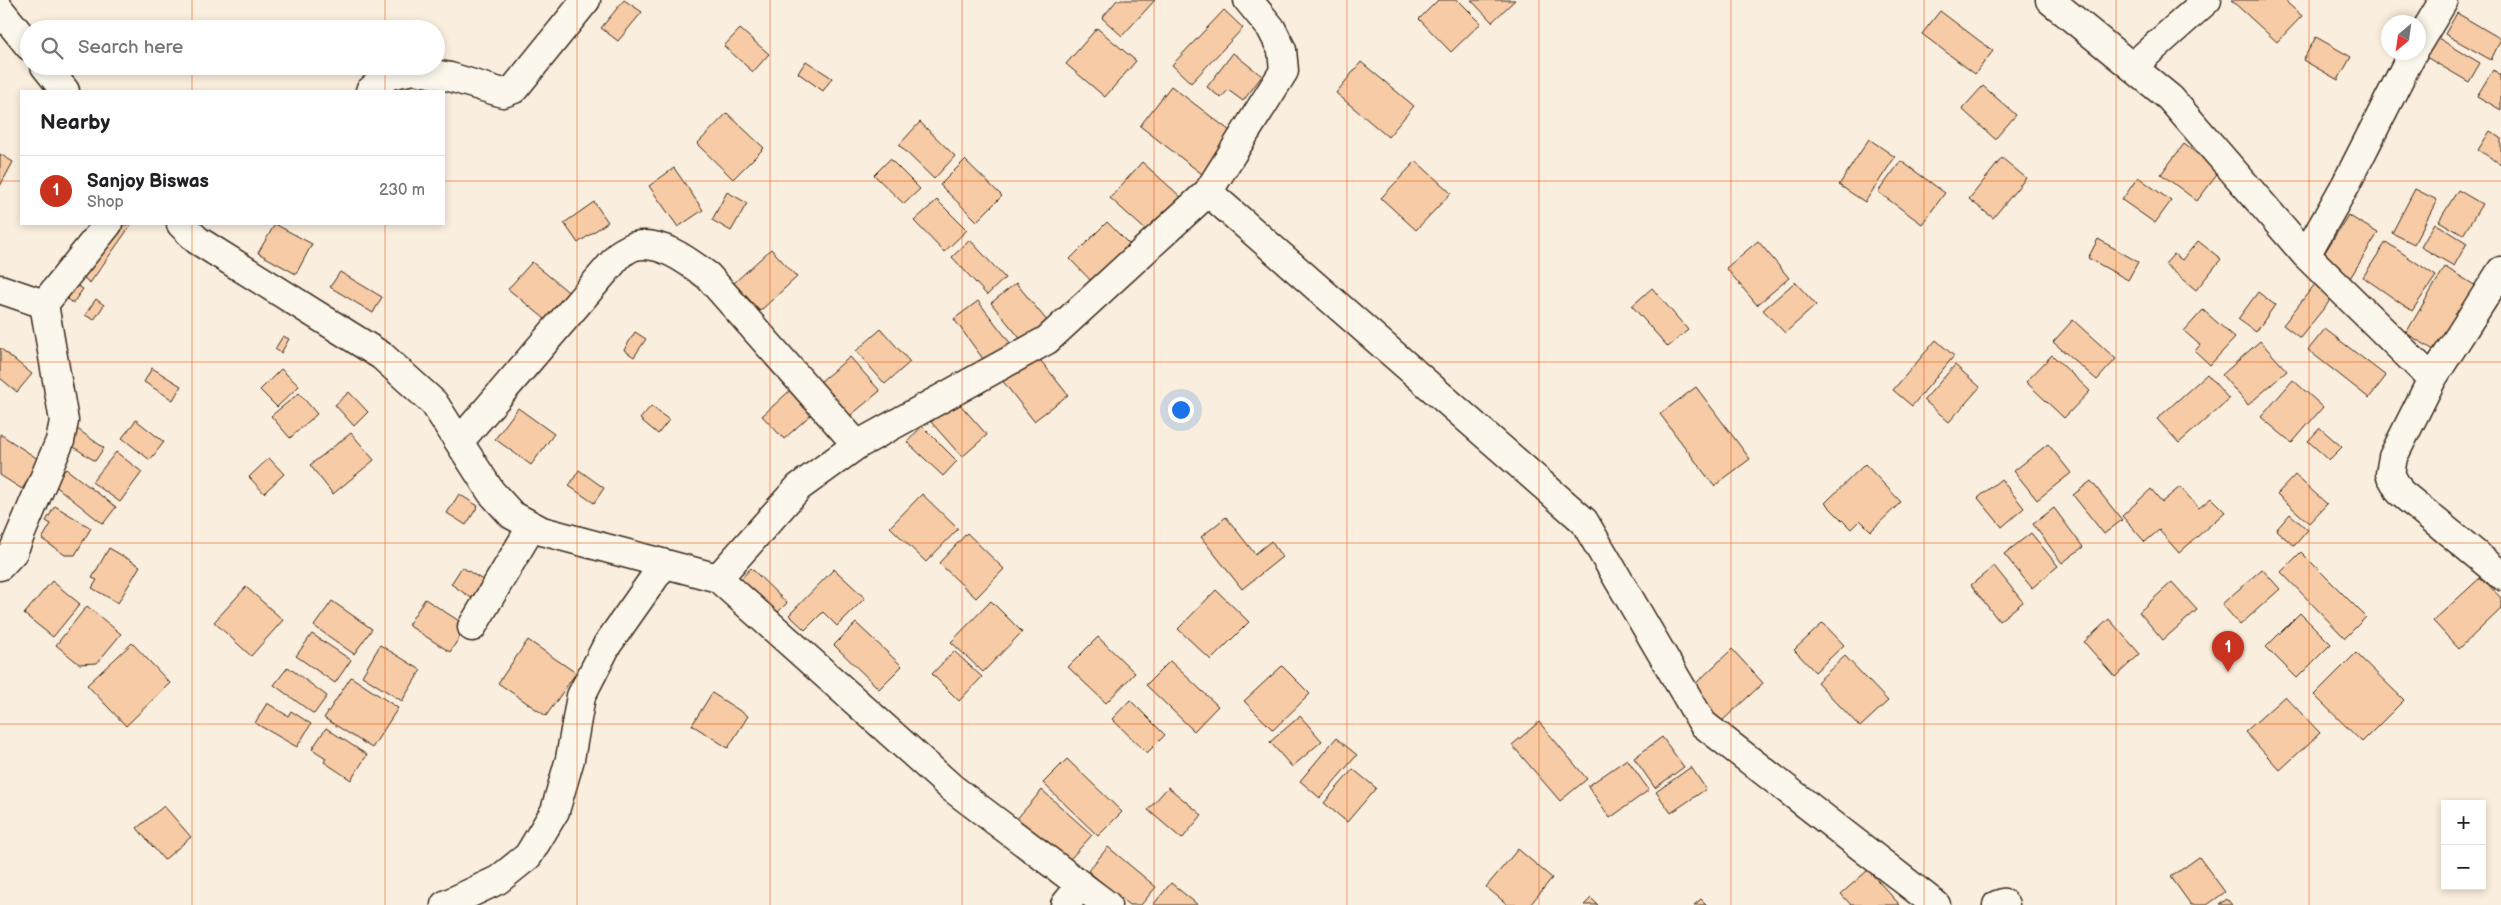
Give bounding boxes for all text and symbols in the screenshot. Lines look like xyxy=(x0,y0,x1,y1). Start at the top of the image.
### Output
north arrow xyxy=(2381,15,2426,60)
search box xyxy=(20,20,445,75)
icon: search xyxy=(38,34,66,62)
text: Search here xyxy=(78,36,183,59)
text: Nearby xyxy=(40,110,110,135)
text: Sanjoy Biswas xyxy=(87,170,209,193)
text: 1 xyxy=(53,181,59,200)
text: 230 m xyxy=(379,181,425,200)
text: Shop xyxy=(87,193,124,212)
your location xyxy=(1168,397,1194,423)
pin: 1 xyxy=(2212,631,2244,672)
map controls xyxy=(2441,800,2486,890)
button: + xyxy=(2441,800,2486,845)
button: − xyxy=(2441,845,2486,890)

